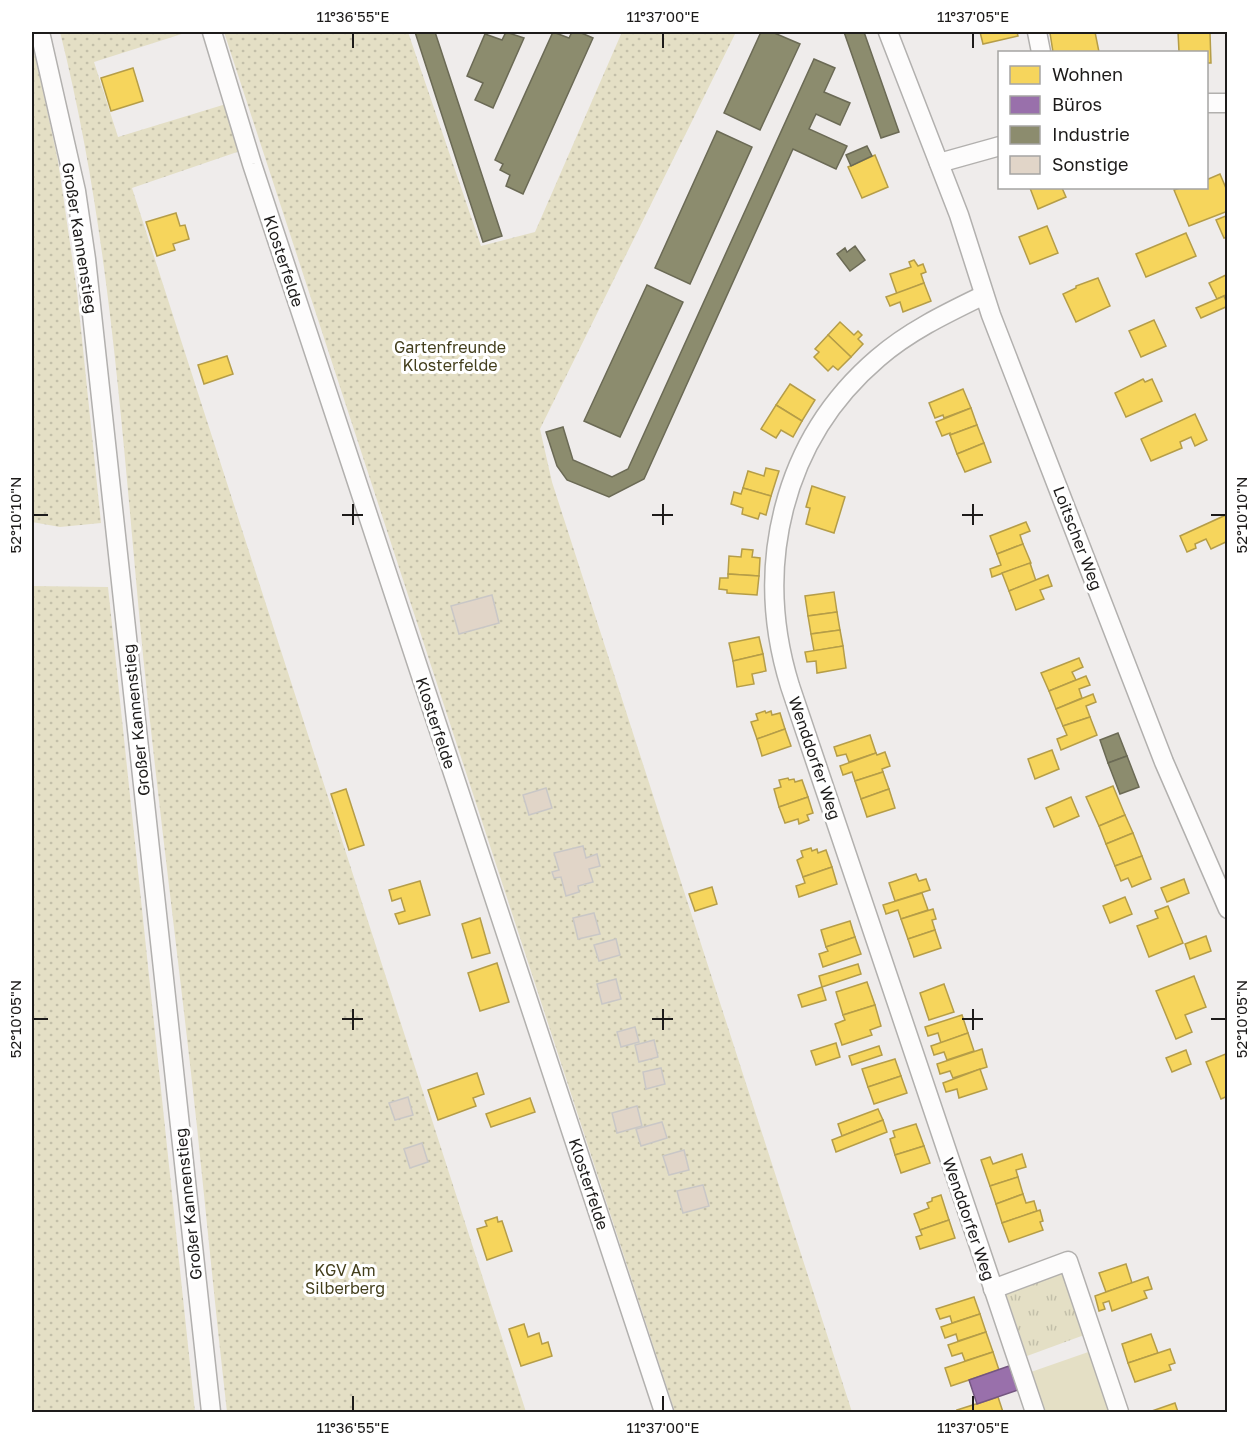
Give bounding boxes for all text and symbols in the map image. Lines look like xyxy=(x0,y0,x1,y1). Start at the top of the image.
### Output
text: 11°36'55"E xyxy=(317,7,389,25)
text: 11°37'00"E xyxy=(627,7,699,25)
text: 11°37'05"E xyxy=(937,7,1009,25)
legend xyxy=(998,51,1208,189)
text: Wohnen xyxy=(1052,63,1123,85)
text: Büros xyxy=(1052,93,1102,115)
text: Industrie xyxy=(1052,123,1130,145)
text: Sonstige xyxy=(1052,153,1128,175)
street label: Großer Kannenstieg xyxy=(58,161,102,315)
street label: Klosterfelde xyxy=(260,213,308,309)
park label: Gartenfreunde Klosterfelde xyxy=(394,337,506,375)
text: 52°10'10"N xyxy=(6,477,24,553)
text: 52°10'10"N xyxy=(1232,477,1250,553)
street label: Loitscher Weg xyxy=(1049,483,1107,593)
street label: Großer Kannenstieg xyxy=(118,643,154,797)
street label: Klosterfelde xyxy=(412,675,460,771)
street label: Wenddorfer Weg xyxy=(785,694,845,822)
text: 52°10'05"N xyxy=(6,980,24,1058)
text: 52°10'05"N xyxy=(1232,980,1250,1058)
street label: Großer Kannenstieg xyxy=(170,1127,206,1281)
street label: Klosterfelde xyxy=(565,1136,613,1232)
street label: Wenddorfer Weg xyxy=(939,1155,999,1283)
park label: KGV Am Silberberg xyxy=(305,1260,385,1298)
text: 11°36'55"E xyxy=(317,1418,389,1436)
text: 11°37'00"E xyxy=(627,1418,699,1436)
text: 11°37'05"E xyxy=(937,1418,1009,1436)

